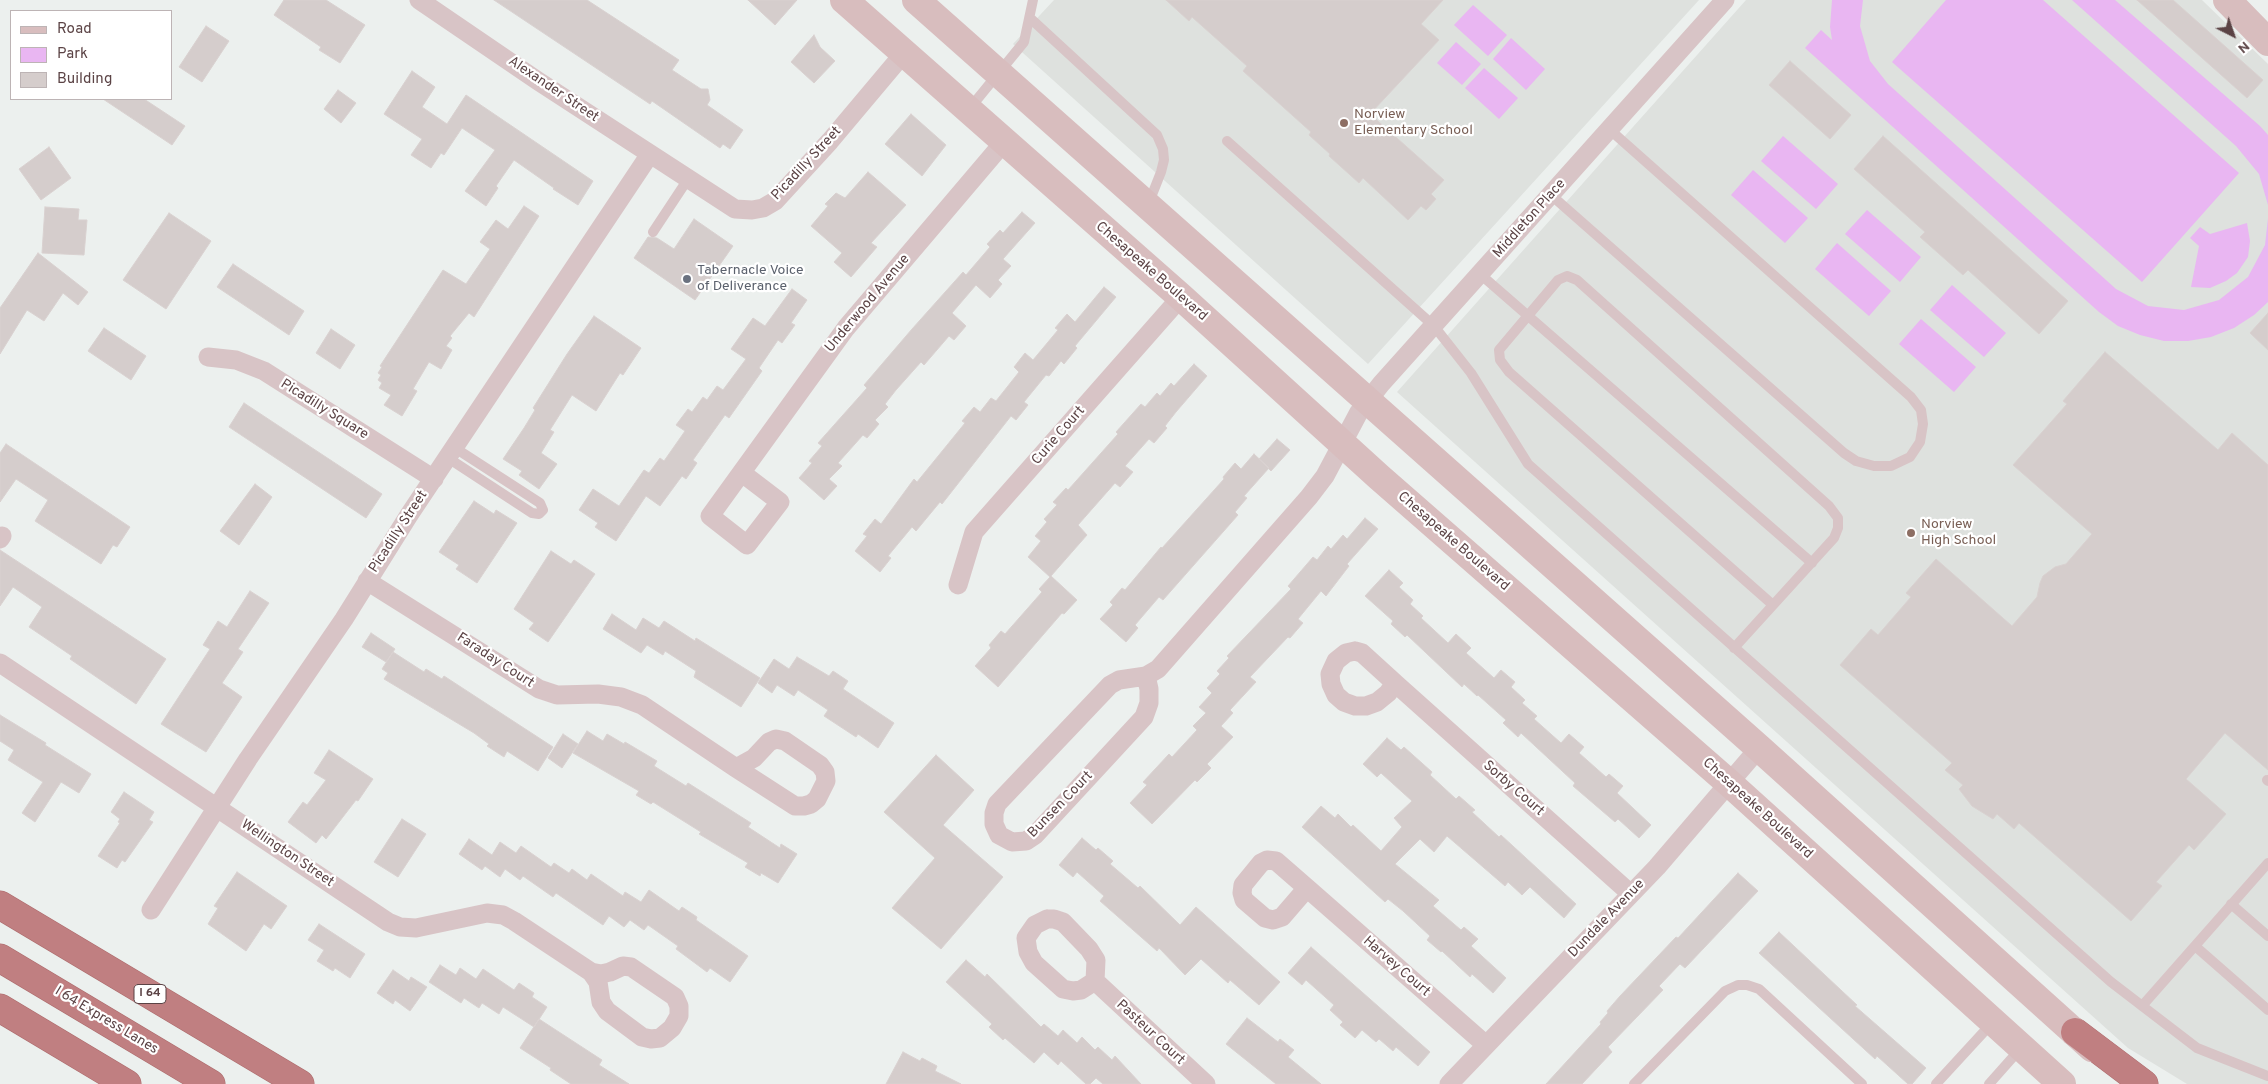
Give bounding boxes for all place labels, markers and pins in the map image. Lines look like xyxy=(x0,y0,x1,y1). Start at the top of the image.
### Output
place label: Norview Elementary School xyxy=(1354,107,1473,140)
marker: Norview Elementary School xyxy=(1338,117,1350,129)
place label: Tabernacle Voice of Deliverance xyxy=(697,263,804,296)
marker: Tabernacle Voice of Deliverance xyxy=(681,273,693,285)
place label: Norview High School xyxy=(1921,517,1996,550)
marker: Norview High School xyxy=(1905,527,1917,539)

